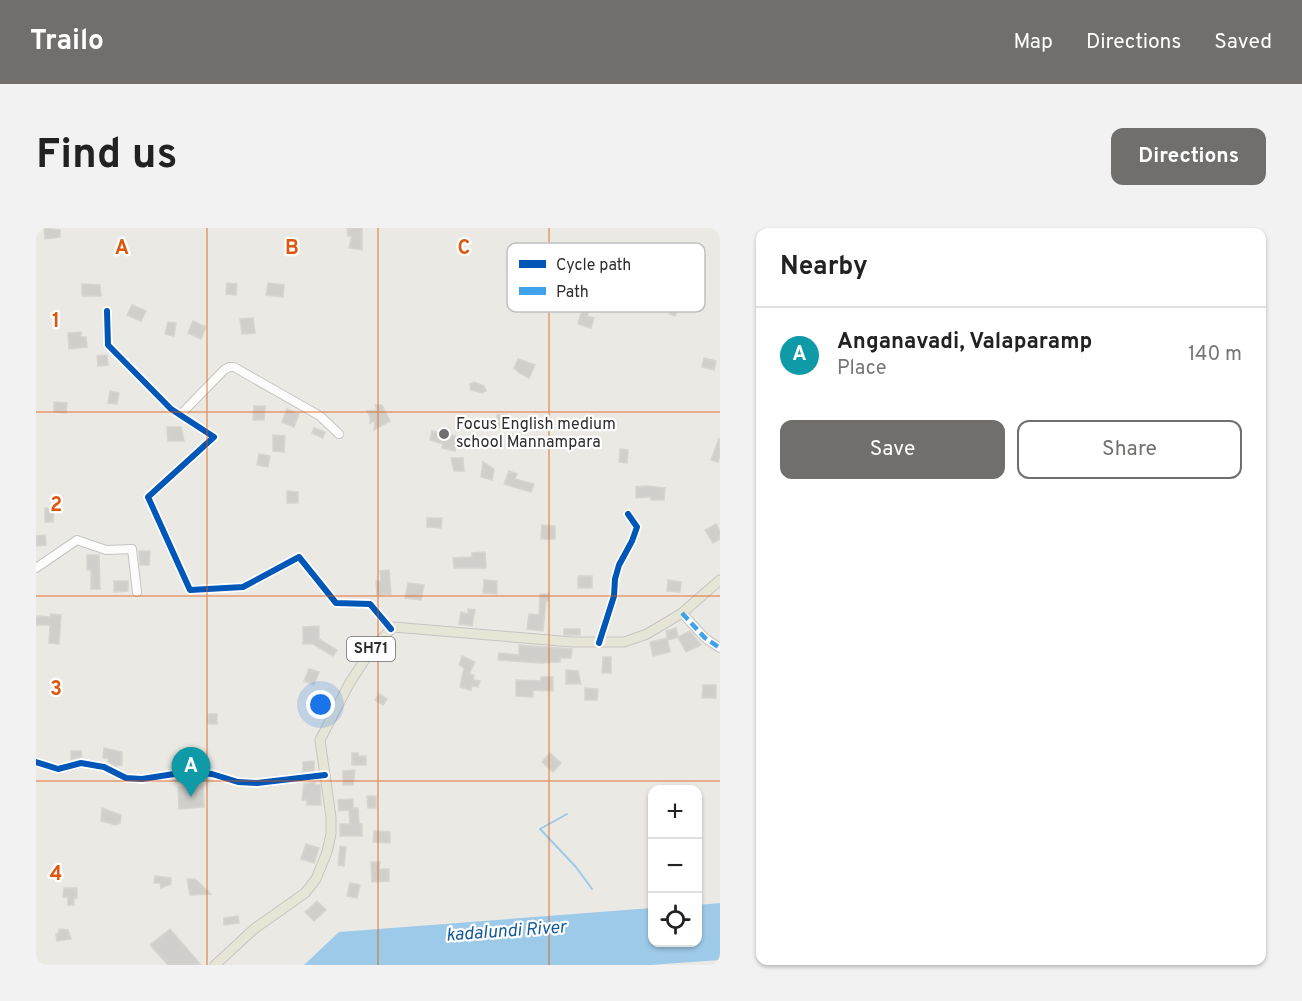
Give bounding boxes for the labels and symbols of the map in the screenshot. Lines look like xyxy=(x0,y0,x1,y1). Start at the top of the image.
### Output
text: A xyxy=(115,236,129,262)
text: B xyxy=(285,236,299,262)
text: C xyxy=(458,236,470,262)
legend xyxy=(507,243,705,312)
text: Cycle path xyxy=(556,256,631,276)
text: Path xyxy=(556,283,589,303)
text: 1 xyxy=(52,309,60,335)
place label: Focus English medium school Mannampara xyxy=(456,415,616,453)
marker: Focus English medium school Mannampara xyxy=(437,427,451,441)
text: 2 xyxy=(50,493,62,519)
road number: SH71 xyxy=(347,637,395,661)
text: 3 xyxy=(50,677,62,703)
your location xyxy=(306,690,335,719)
pin: A xyxy=(172,748,210,797)
text: 4 xyxy=(50,862,62,888)
water label: kadalundi River xyxy=(445,916,569,948)

